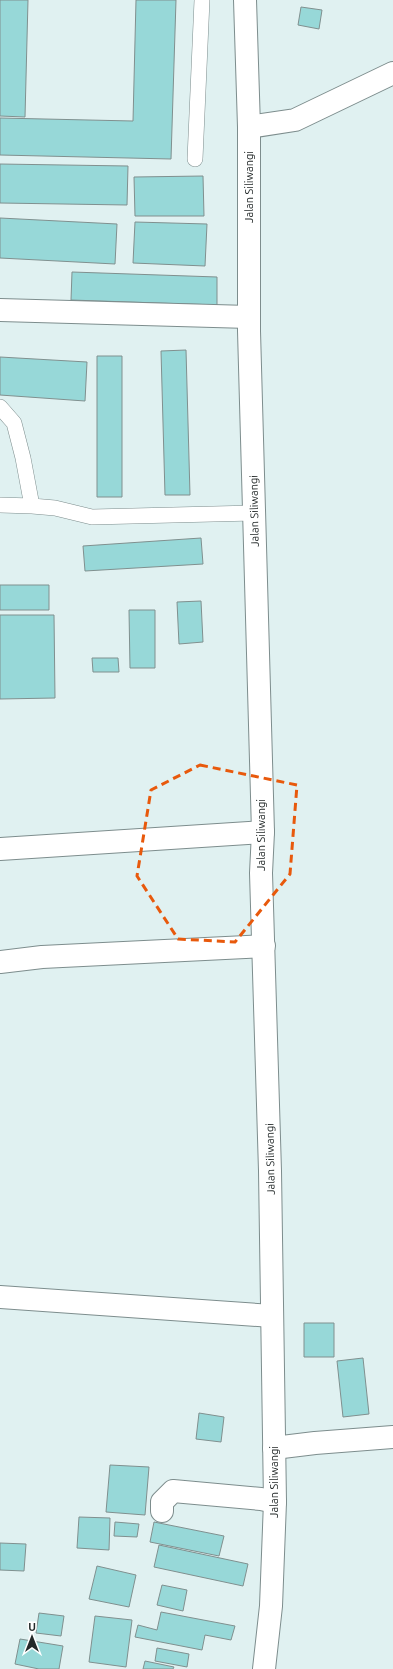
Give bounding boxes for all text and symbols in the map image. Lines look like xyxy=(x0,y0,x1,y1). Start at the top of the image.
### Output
street label: Jalan Siliwangi xyxy=(243,151,255,223)
street label: Jalan Siliwangi xyxy=(247,475,261,547)
street label: Jalan Siliwangi xyxy=(255,799,267,871)
street label: Jalan Siliwangi xyxy=(263,1123,277,1195)
street label: Jalan Siliwangi xyxy=(268,1446,280,1518)
north arrow xyxy=(12,1617,52,1657)
text: U xyxy=(28,1621,36,1633)

